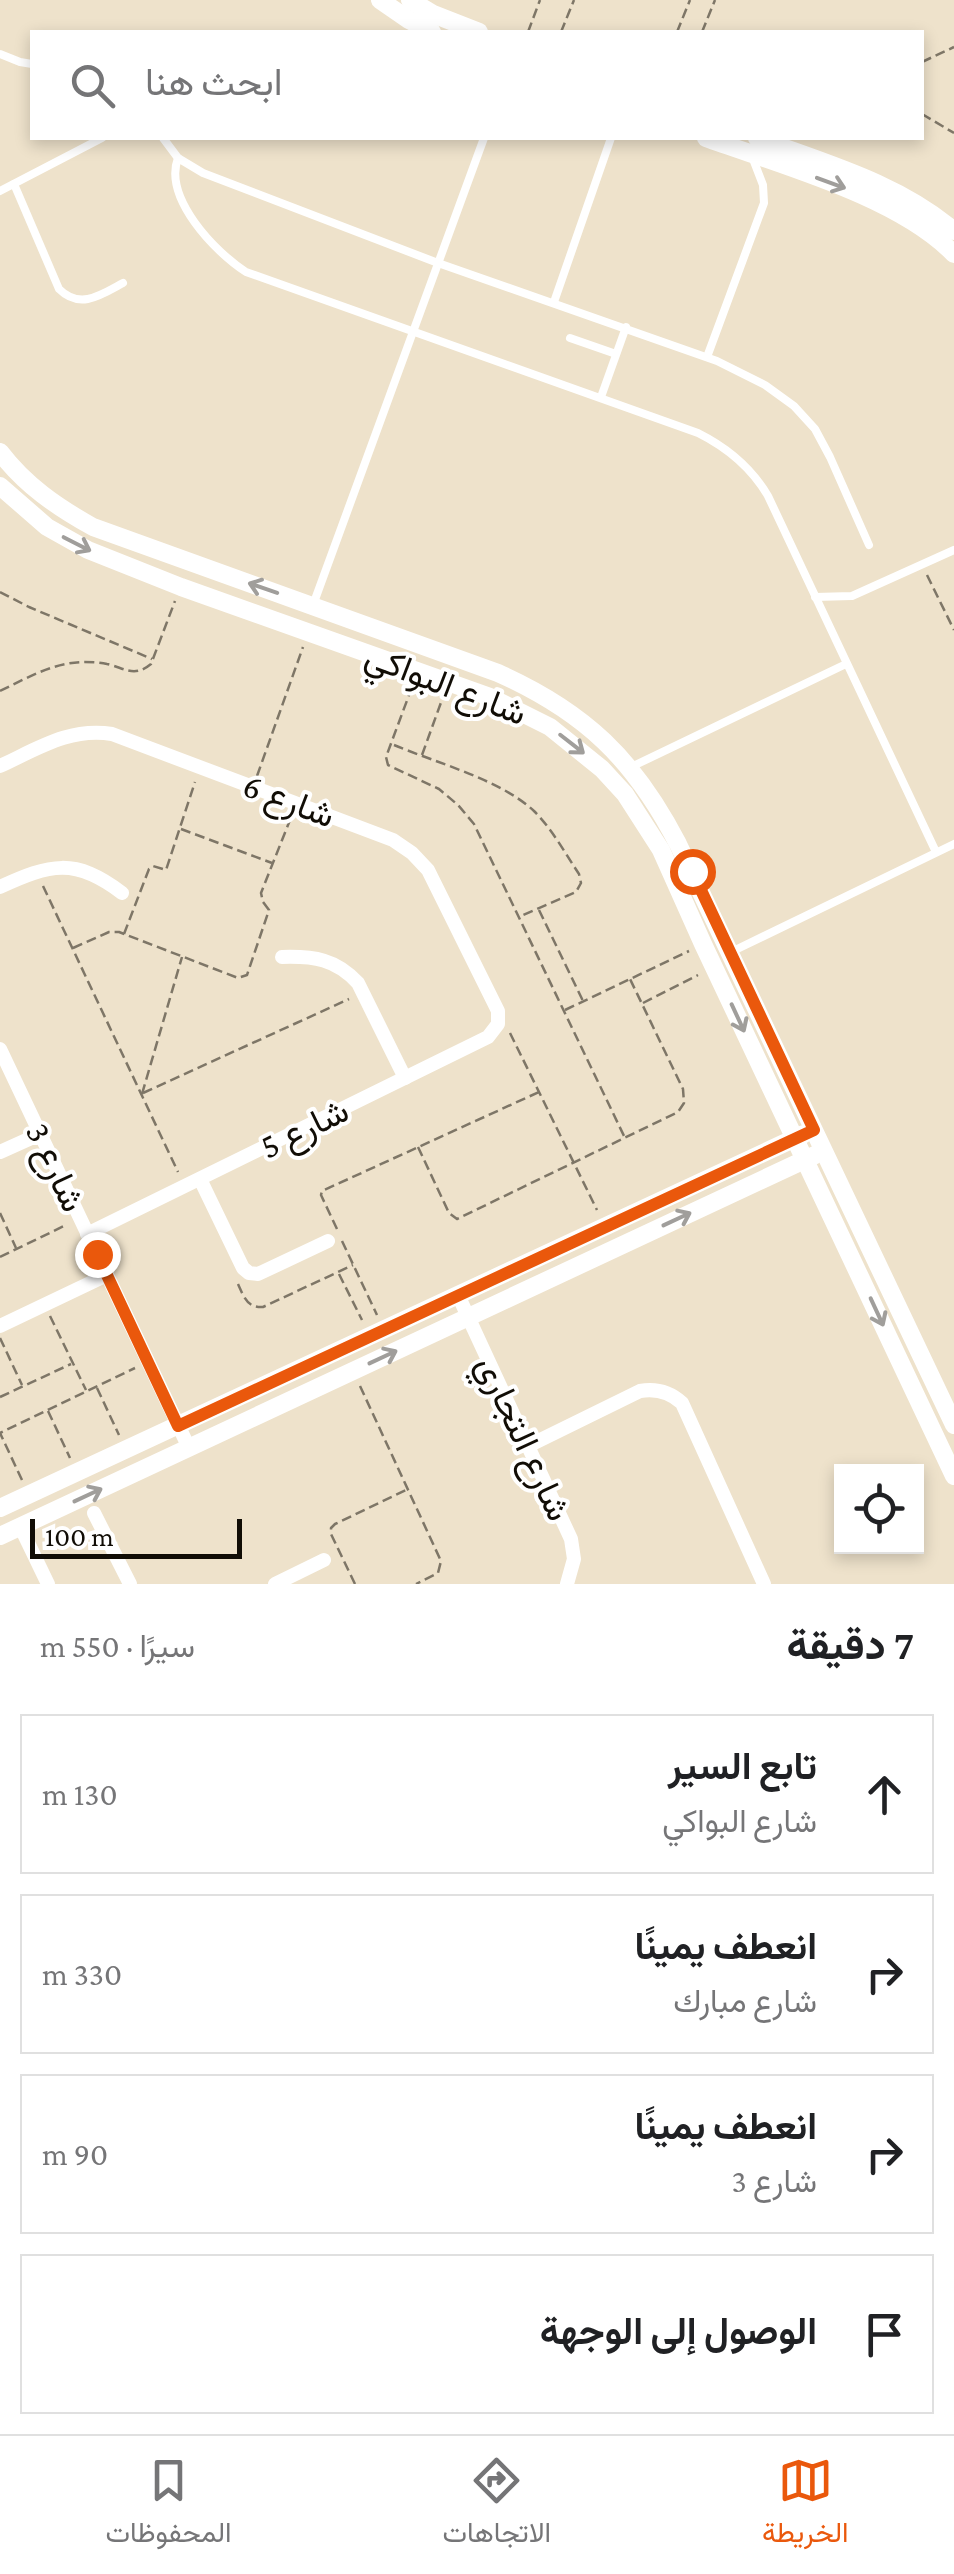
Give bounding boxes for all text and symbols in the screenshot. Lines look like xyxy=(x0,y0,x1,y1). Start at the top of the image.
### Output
search box xyxy=(30,30,924,140)
icon: search xyxy=(65,58,120,113)
text: ابحث هنا xyxy=(145,61,283,103)
one-way arrow xyxy=(815,176,845,194)
one-way arrow xyxy=(62,535,92,554)
one-way arrow xyxy=(248,577,280,595)
street label: شارع البواكي xyxy=(357,636,532,741)
one-way arrow xyxy=(558,733,585,754)
street label: شارع 6 xyxy=(236,765,340,839)
route start xyxy=(670,849,716,895)
one-way arrow xyxy=(730,1002,749,1032)
street label: شارع 5 xyxy=(254,1090,357,1170)
street label: شارع 3 xyxy=(14,1117,93,1220)
one-way arrow xyxy=(661,1209,691,1228)
route end xyxy=(75,1232,121,1278)
one-way arrow xyxy=(868,1296,887,1326)
one-way arrow xyxy=(367,1347,398,1365)
street label: شارع التجاري xyxy=(460,1350,579,1531)
map controls xyxy=(834,1464,924,1554)
button: locate xyxy=(834,1464,924,1554)
one-way arrow xyxy=(72,1484,102,1503)
scale bar xyxy=(30,1514,242,1558)
text: 100 m xyxy=(45,1521,114,1552)
text: 7 دقيقة xyxy=(787,1621,914,1668)
text: سيرًا · 550 m xyxy=(40,1628,195,1664)
text: تابع السير xyxy=(668,1745,817,1787)
icon: ahead xyxy=(857,1767,912,1822)
text: 130 m xyxy=(42,1776,118,1812)
text: شارع البواكي xyxy=(662,1803,817,1839)
text: انعطف يمينًا xyxy=(635,1925,817,1967)
icon: right xyxy=(857,1947,912,2002)
text: 330 m xyxy=(42,1956,122,1992)
text: شارع مبارك xyxy=(673,1983,817,2019)
text: انعطف يمينًا xyxy=(635,2105,817,2147)
icon: right xyxy=(857,2127,912,2182)
text: 90 m xyxy=(42,2136,108,2172)
text: شارع 3 xyxy=(731,2163,817,2199)
icon: arrive xyxy=(857,2307,912,2362)
text: الوصول إلى الوجهة xyxy=(540,2310,817,2352)
tab: المحفوظات xyxy=(105,2453,232,2557)
tab: الاتجاهات xyxy=(442,2453,551,2557)
tab: الخريطة xyxy=(762,2453,849,2557)

